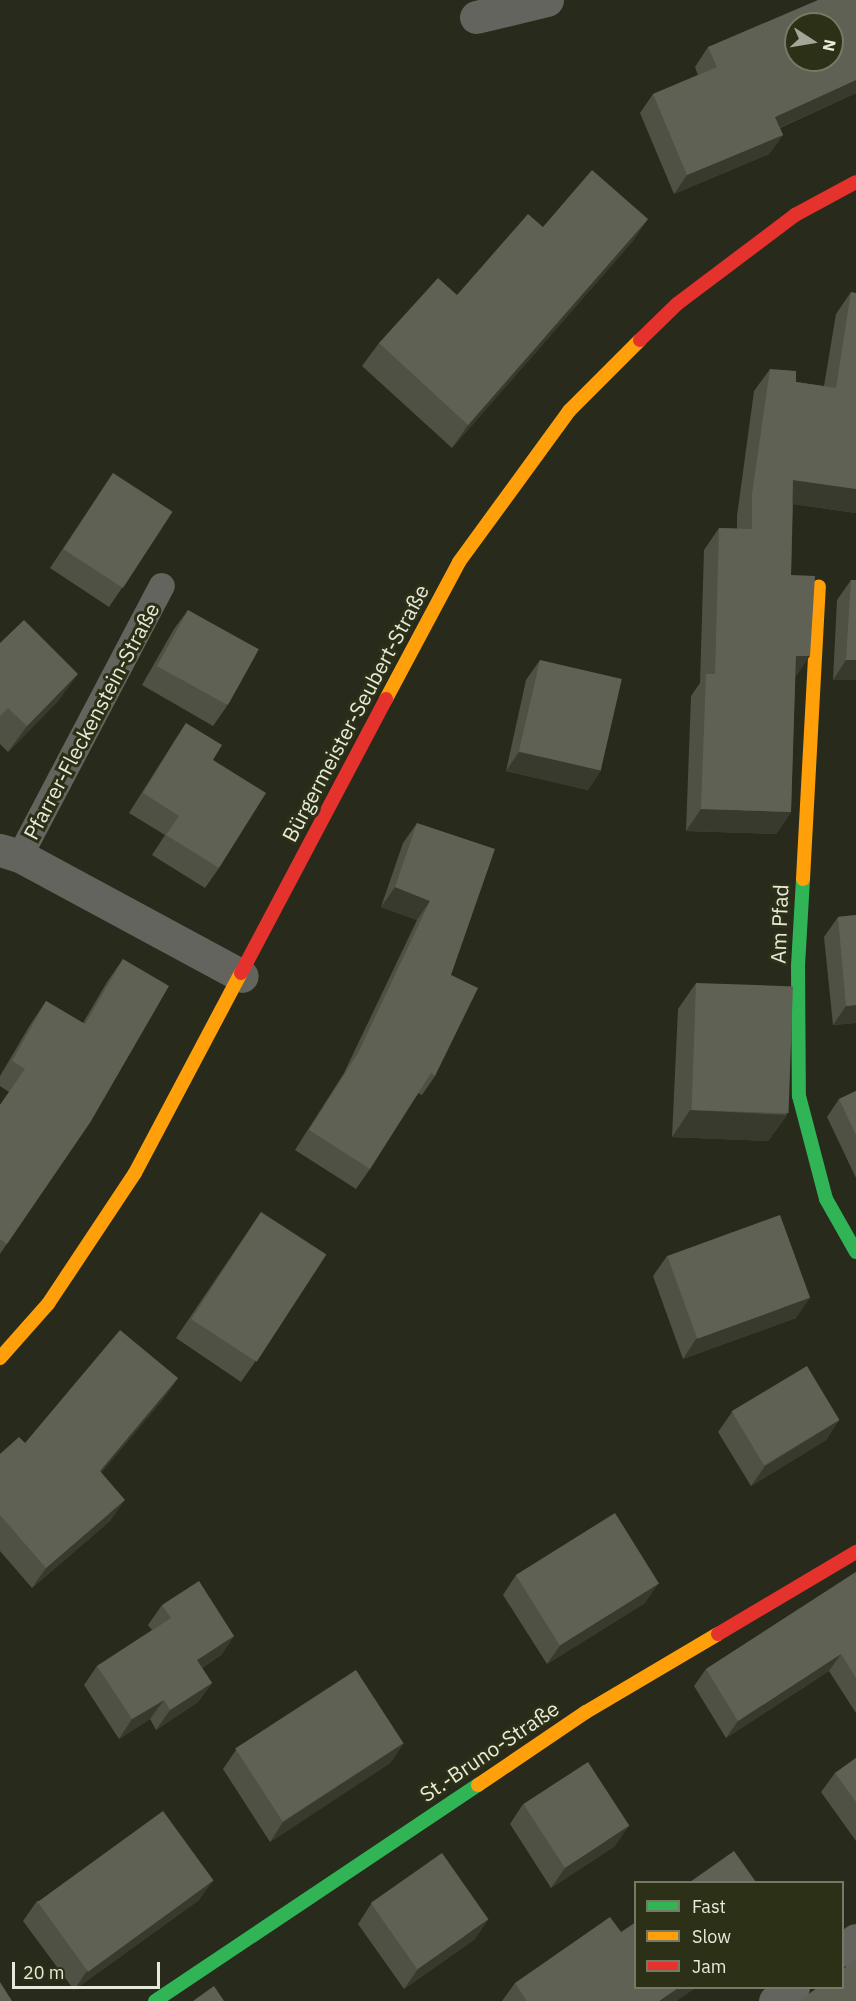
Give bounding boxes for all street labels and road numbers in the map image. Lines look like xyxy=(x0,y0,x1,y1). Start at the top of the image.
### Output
street label: Bürgermeister-Seubert-Straße xyxy=(276,580,434,846)
street label: Pfarrer-Fleckenstein-Straße xyxy=(18,598,164,844)
street label: Am Pfad xyxy=(765,884,793,964)
street label: St.-Bruno-Straße xyxy=(415,1695,563,1807)

